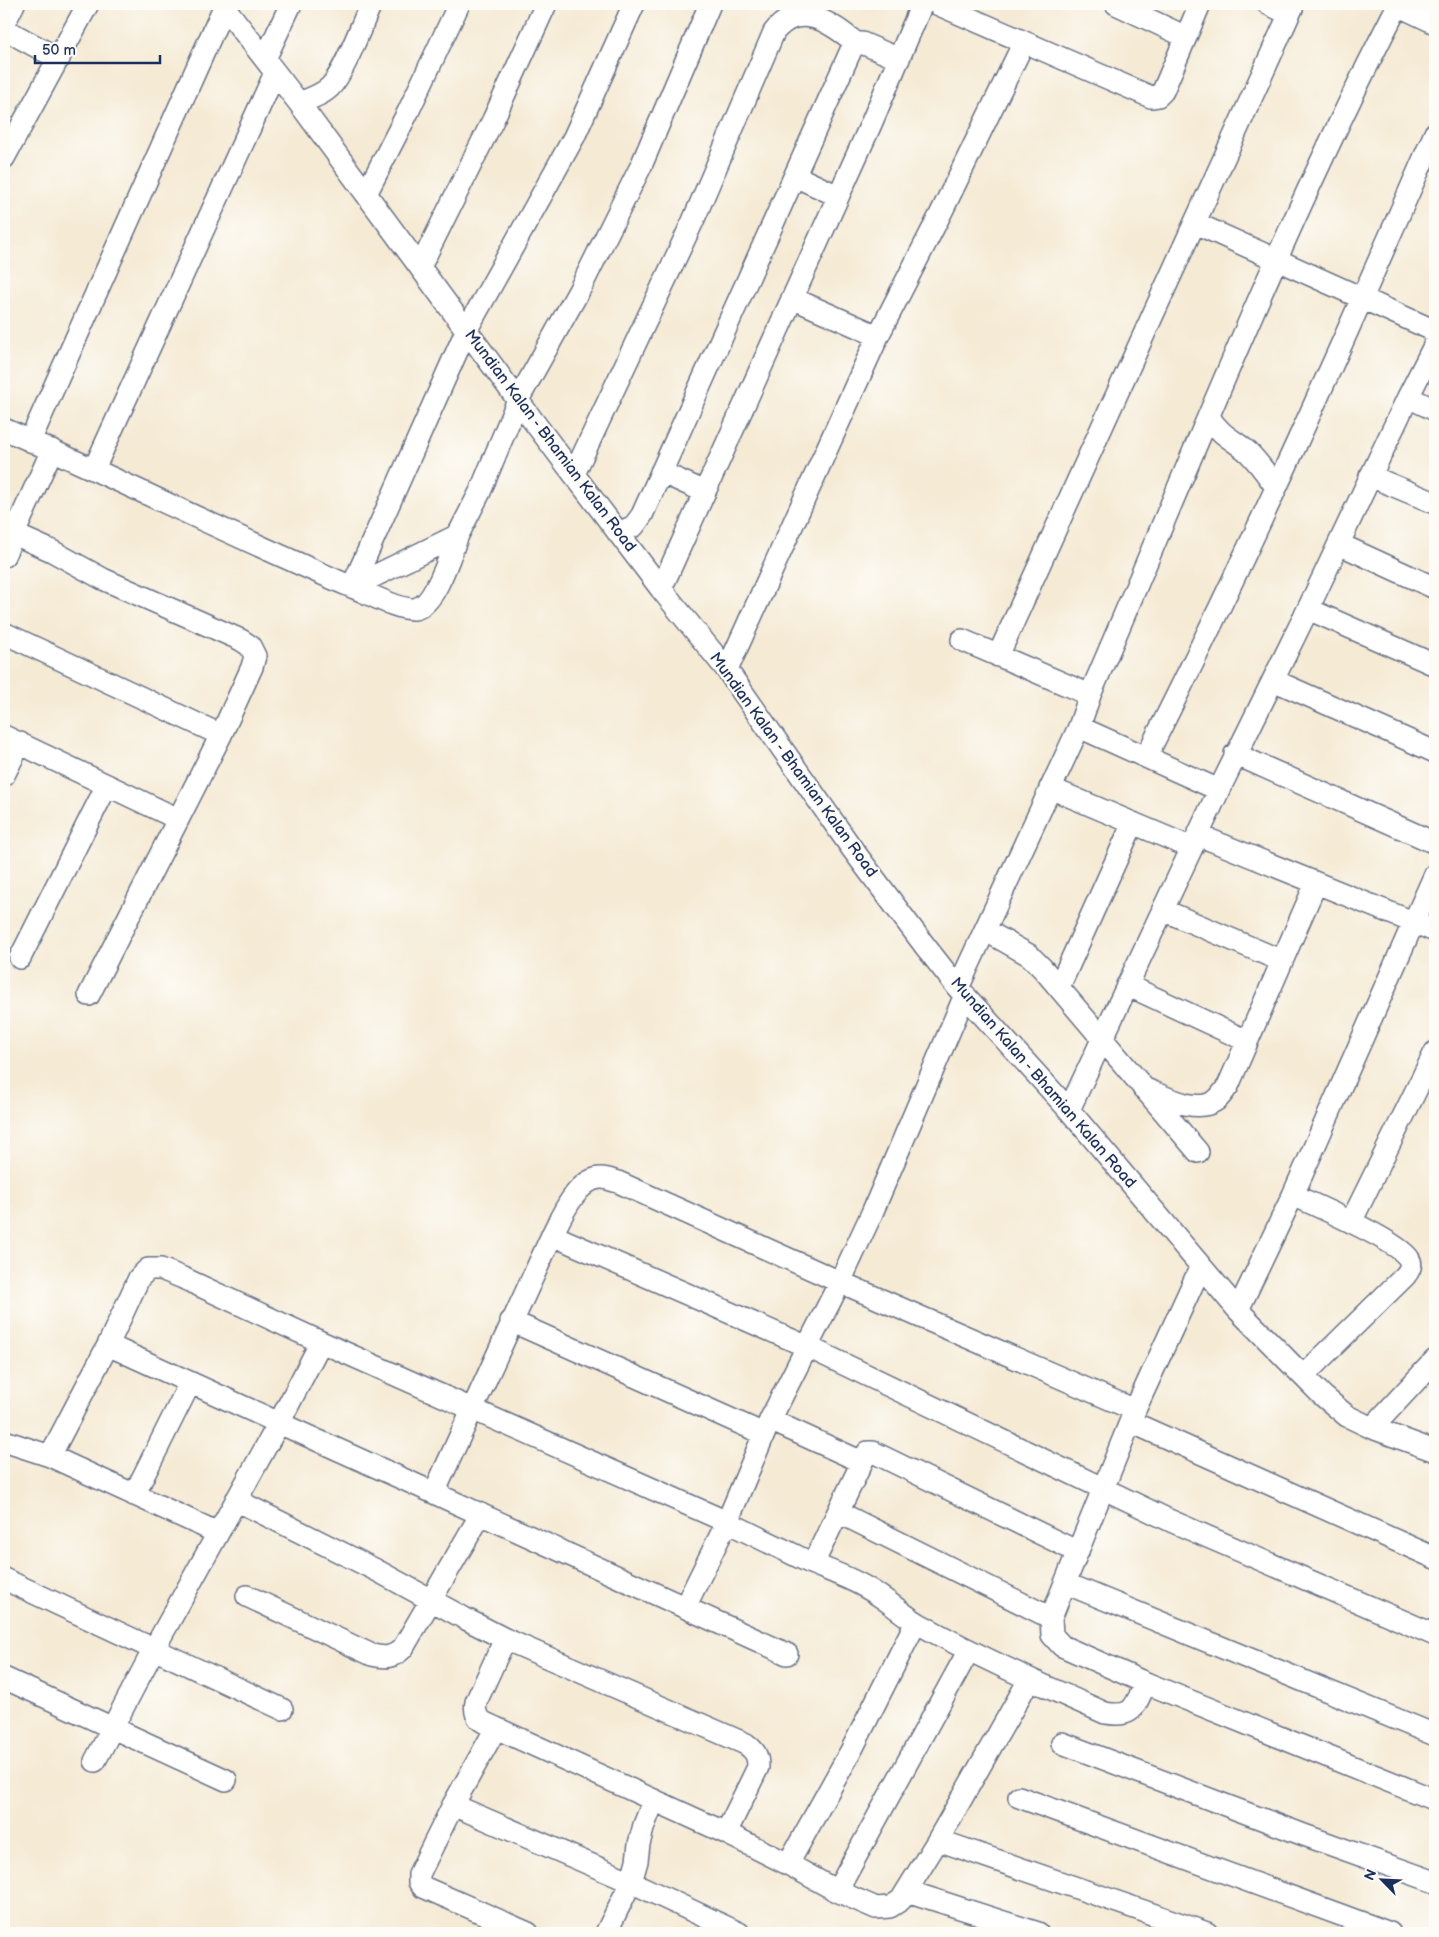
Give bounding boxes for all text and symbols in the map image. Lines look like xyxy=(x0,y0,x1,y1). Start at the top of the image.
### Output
scale bar xyxy=(35,32,160,64)
text: 50 m xyxy=(42,41,76,60)
street label: Mundian Kalan - Bhamian Kalan Road xyxy=(460,326,640,556)
street label: Mundian Kalan - Bhamian Kalan Road xyxy=(705,649,881,881)
street label: Mundian Kalan - Bhamian Kalan Road xyxy=(946,974,1140,1192)
north arrow xyxy=(1356,1854,1406,1904)
text: N xyxy=(1361,1867,1380,1883)

